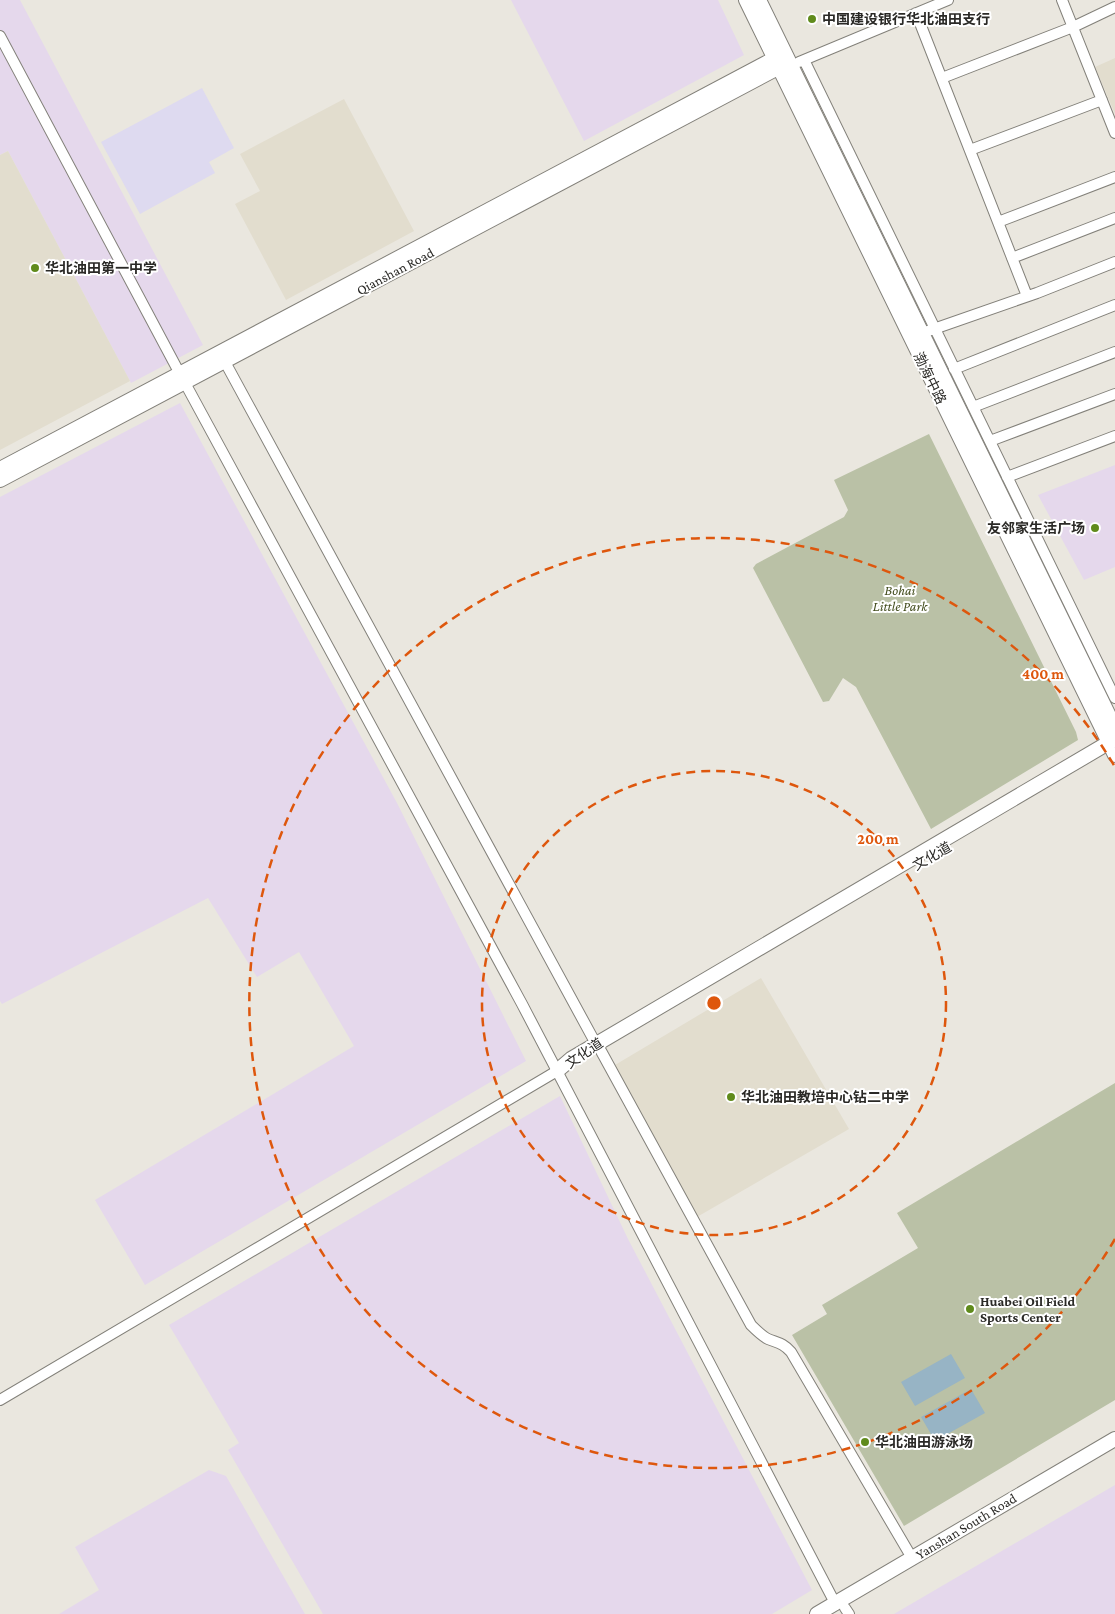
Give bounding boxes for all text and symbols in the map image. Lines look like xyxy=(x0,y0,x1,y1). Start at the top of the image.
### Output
place label: 中国建设银行华北油田支行 xyxy=(822,11,990,27)
marker: 中国建设银行华北油田支行 xyxy=(806,13,818,25)
street label: Qianshan Road xyxy=(354,244,437,298)
place label: 华北油田第一中学 xyxy=(45,260,157,276)
marker: 华北油田第一中学 xyxy=(29,262,41,274)
street label: 渤海中路 xyxy=(911,349,949,407)
place label: 友邻家生活广场 xyxy=(987,520,1085,536)
marker: 友邻家生活广场 xyxy=(1089,522,1101,534)
park label: Bohai Little Park xyxy=(873,582,928,614)
text: 400 m xyxy=(1022,666,1064,682)
text: 200 m xyxy=(857,831,899,847)
street label: 文化道 xyxy=(910,839,954,873)
centre of rings xyxy=(705,994,723,1012)
street label: 文化道 xyxy=(562,1035,606,1071)
place label: 华北油田教培中心钻二中学 xyxy=(741,1089,909,1105)
marker: 华北油田教培中心钻二中学 xyxy=(725,1091,737,1103)
place label: Huabei Oil Field Sports Center xyxy=(980,1293,1076,1325)
marker: Huabei Oil Field Sports Center xyxy=(964,1303,976,1315)
place label: 华北油田游泳场 xyxy=(875,1434,973,1450)
marker: 华北油田游泳场 xyxy=(859,1436,871,1448)
street label: Yanshan South Road xyxy=(913,1489,1020,1562)

